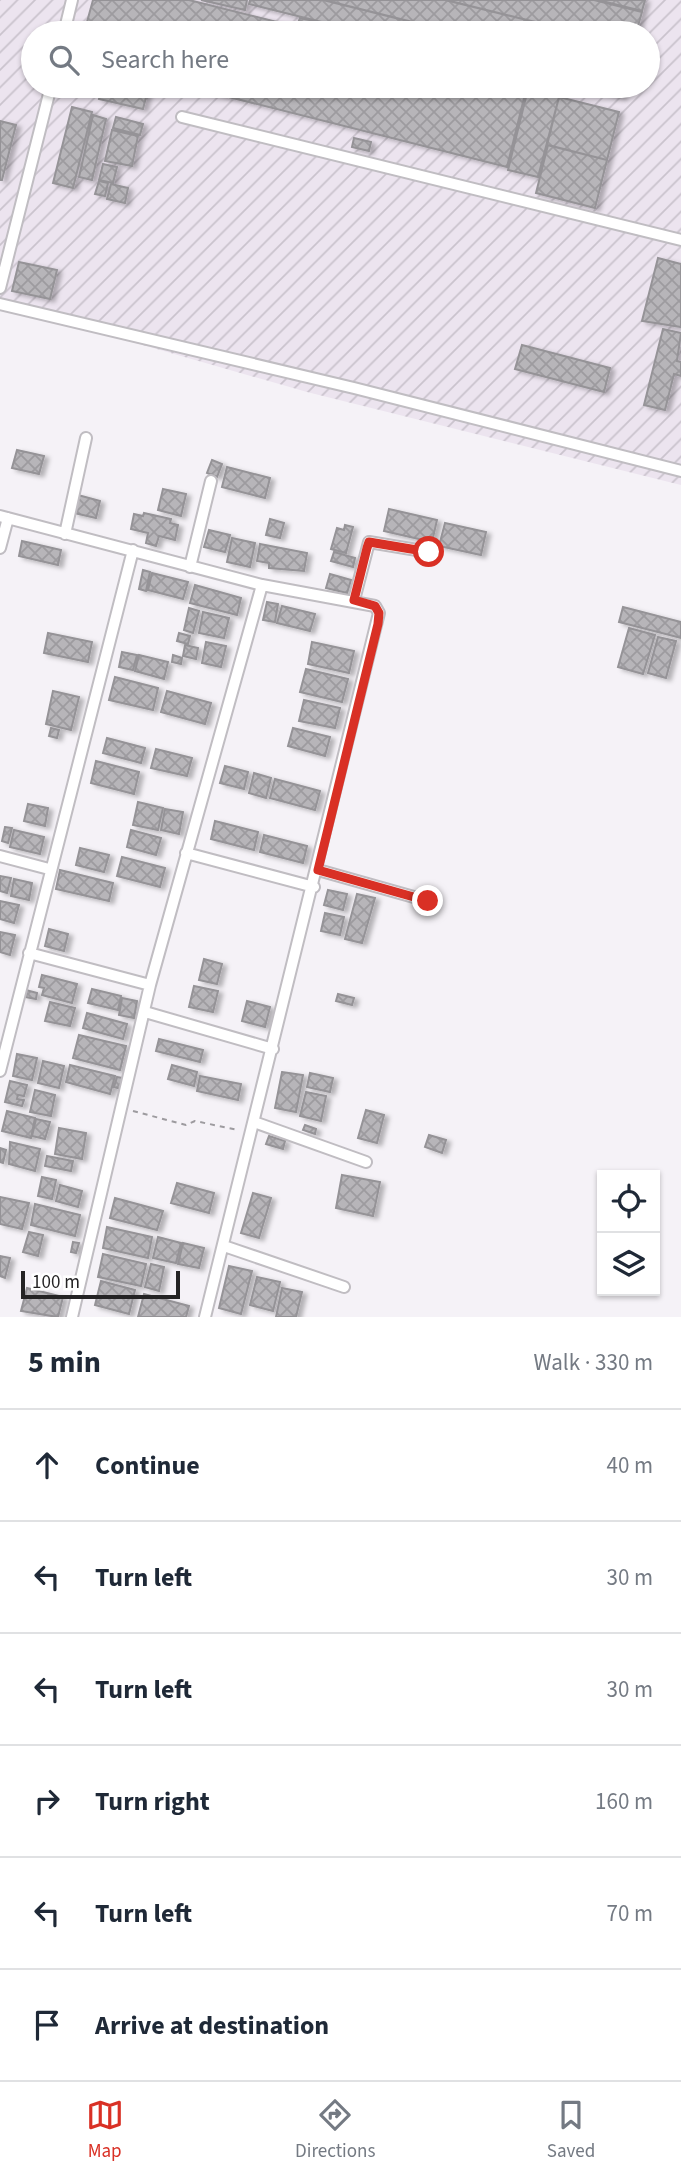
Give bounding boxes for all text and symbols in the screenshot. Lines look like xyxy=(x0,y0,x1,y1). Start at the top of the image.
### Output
search box xyxy=(21,21,660,98)
icon: search xyxy=(45,41,83,79)
text: Search here xyxy=(101,41,229,78)
route start xyxy=(413,536,444,567)
route end xyxy=(412,885,443,916)
map controls xyxy=(597,1170,660,1296)
button: locate xyxy=(597,1170,660,1233)
button: layers xyxy=(597,1233,660,1296)
scale bar xyxy=(21,1268,180,1300)
text: 100 m xyxy=(32,1269,80,1296)
text: 5 min xyxy=(28,1341,101,1384)
text: Walk · 330 m xyxy=(534,1346,653,1379)
icon: ahead xyxy=(28,1446,66,1484)
text: Continue xyxy=(95,1447,200,1484)
text: 40 m xyxy=(606,1449,653,1482)
icon: left xyxy=(28,1558,66,1596)
text: Turn left xyxy=(95,1559,192,1596)
text: 30 m xyxy=(606,1561,653,1594)
icon: left xyxy=(28,1670,66,1708)
text: Turn left xyxy=(95,1671,192,1708)
text: 30 m xyxy=(606,1673,653,1706)
icon: right xyxy=(28,1782,66,1820)
text: Turn right xyxy=(95,1783,210,1820)
text: 160 m xyxy=(595,1785,653,1818)
icon: left xyxy=(28,1894,66,1932)
text: Turn left xyxy=(95,1895,192,1932)
text: 70 m xyxy=(606,1897,653,1930)
icon: arrive xyxy=(28,2006,66,2044)
text: Arrive at destination xyxy=(95,2007,329,2044)
tab: Map xyxy=(86,2096,124,2165)
tab: Directions xyxy=(295,2096,375,2165)
tab: Saved xyxy=(547,2096,595,2165)

